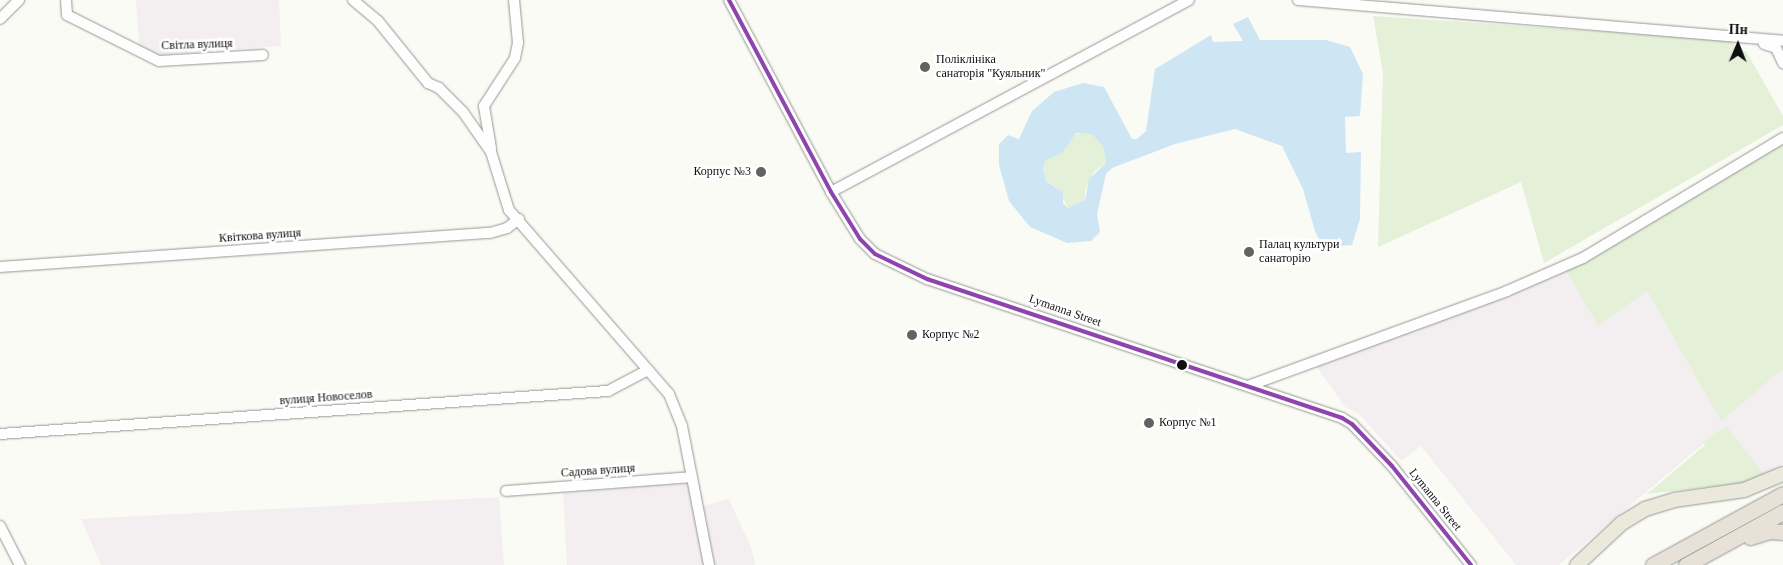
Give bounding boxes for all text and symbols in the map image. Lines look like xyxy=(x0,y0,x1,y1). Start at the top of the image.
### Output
north arrow xyxy=(1713,20,1763,70)
text: Пн xyxy=(1729,22,1748,37)
street label: Світла вулиця xyxy=(161,37,233,53)
place label: Поліклініка санаторія "Куяльник" xyxy=(936,53,1045,81)
marker: Поліклініка санаторія "Куяльник" xyxy=(918,60,932,74)
place label: Корпус №3 xyxy=(693,165,751,179)
marker: Корпус №3 xyxy=(755,166,767,178)
street label: Квіткова вулиця xyxy=(218,226,302,246)
place label: Палац культури санаторію xyxy=(1259,238,1339,266)
marker: Палац культури санаторію xyxy=(1243,246,1255,258)
street label: Lymanna Street xyxy=(1027,292,1103,330)
place label: Корпус №2 xyxy=(922,328,980,342)
marker: Корпус №2 xyxy=(906,329,918,341)
unlabelled marker xyxy=(1177,360,1187,370)
street label: вулиця Новоселов xyxy=(279,388,373,408)
place label: Корпус №1 xyxy=(1159,416,1217,430)
marker: Корпус №1 xyxy=(1143,417,1155,429)
street label: Садова вулиця xyxy=(560,461,636,481)
street label: Lymanna Street xyxy=(1406,466,1464,534)

